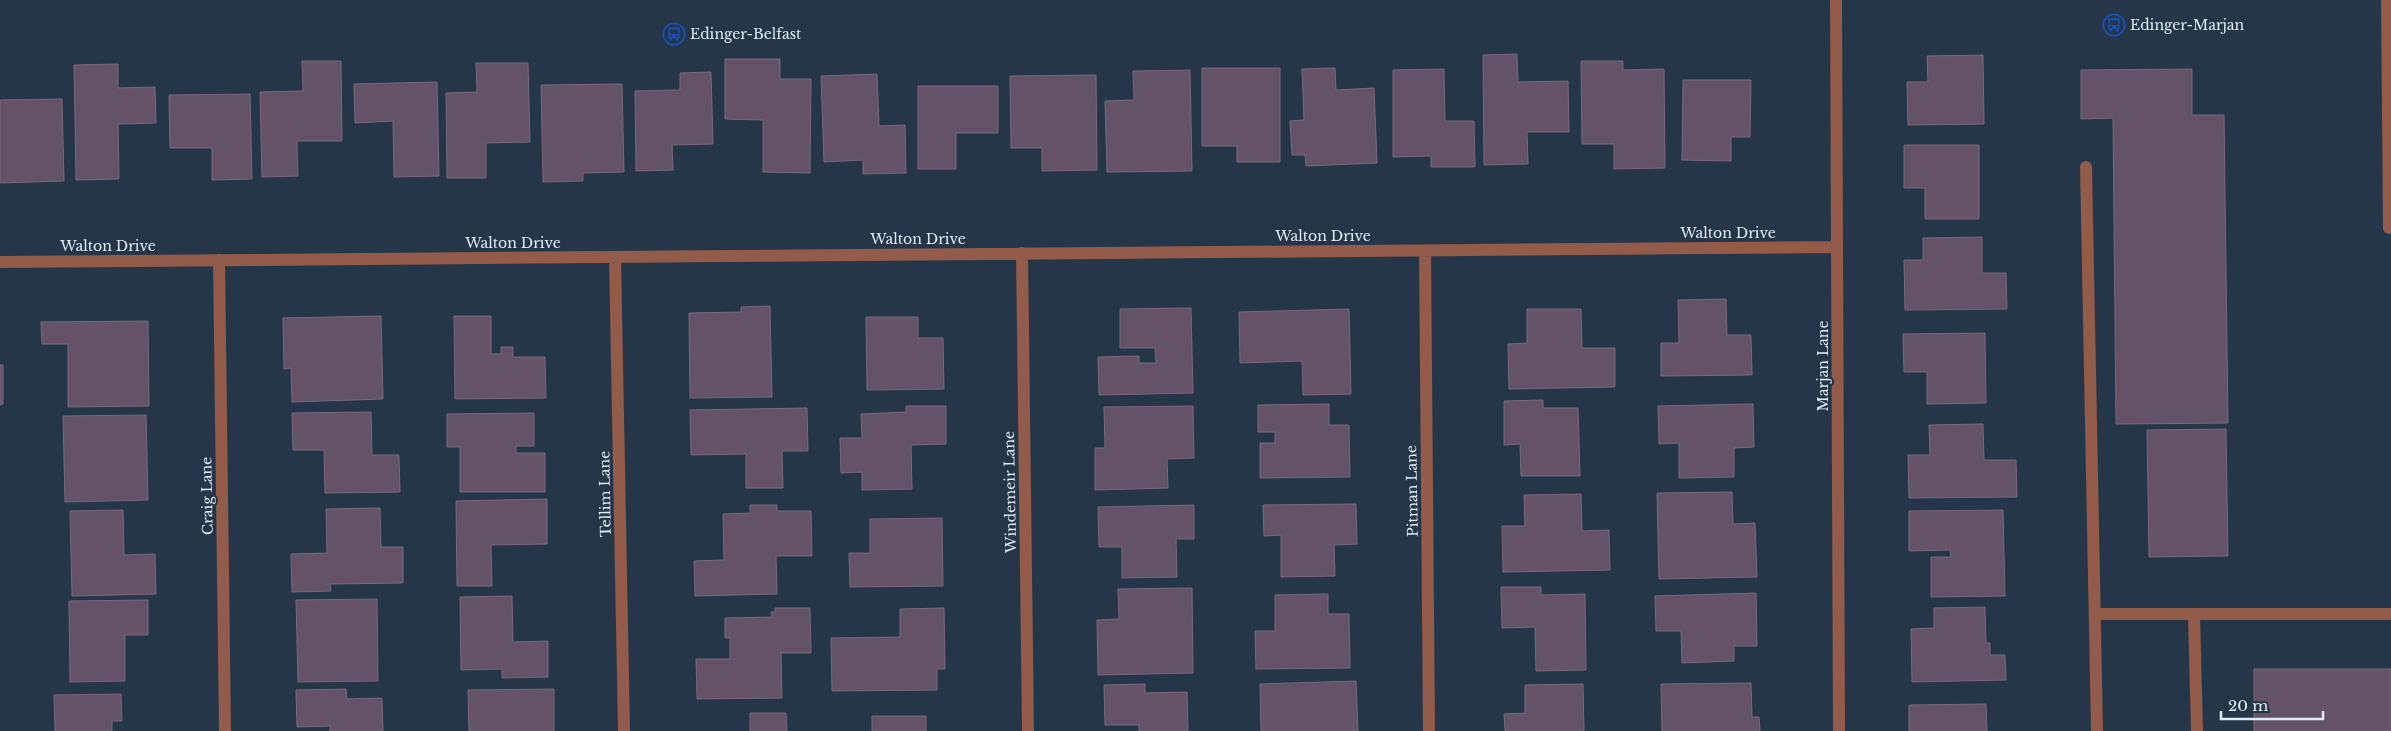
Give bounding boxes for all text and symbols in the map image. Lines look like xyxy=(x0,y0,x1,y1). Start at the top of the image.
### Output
bus stop icon: Edinger-Marjan xyxy=(2102,13,2126,37)
place label: Edinger-Marjan xyxy=(2130,16,2245,34)
bus stop icon: Edinger-Belfast xyxy=(662,22,686,46)
place label: Edinger-Belfast xyxy=(690,25,802,43)
street label: Walton Drive xyxy=(1679,224,1776,242)
street label: Walton Drive xyxy=(1274,227,1371,245)
street label: Walton Drive xyxy=(869,230,966,248)
street label: Walton Drive xyxy=(464,234,561,252)
street label: Walton Drive xyxy=(59,237,156,255)
street label: Marjan Lane xyxy=(1814,321,1832,411)
street label: Windemeir Lane xyxy=(1000,431,1020,554)
street label: Pitman Lane xyxy=(1402,445,1422,537)
street label: Tellim Lane xyxy=(595,451,615,537)
street label: Craig Lane xyxy=(197,457,217,535)
scale bar xyxy=(2221,688,2324,720)
text: 20 m xyxy=(2228,696,2268,715)

